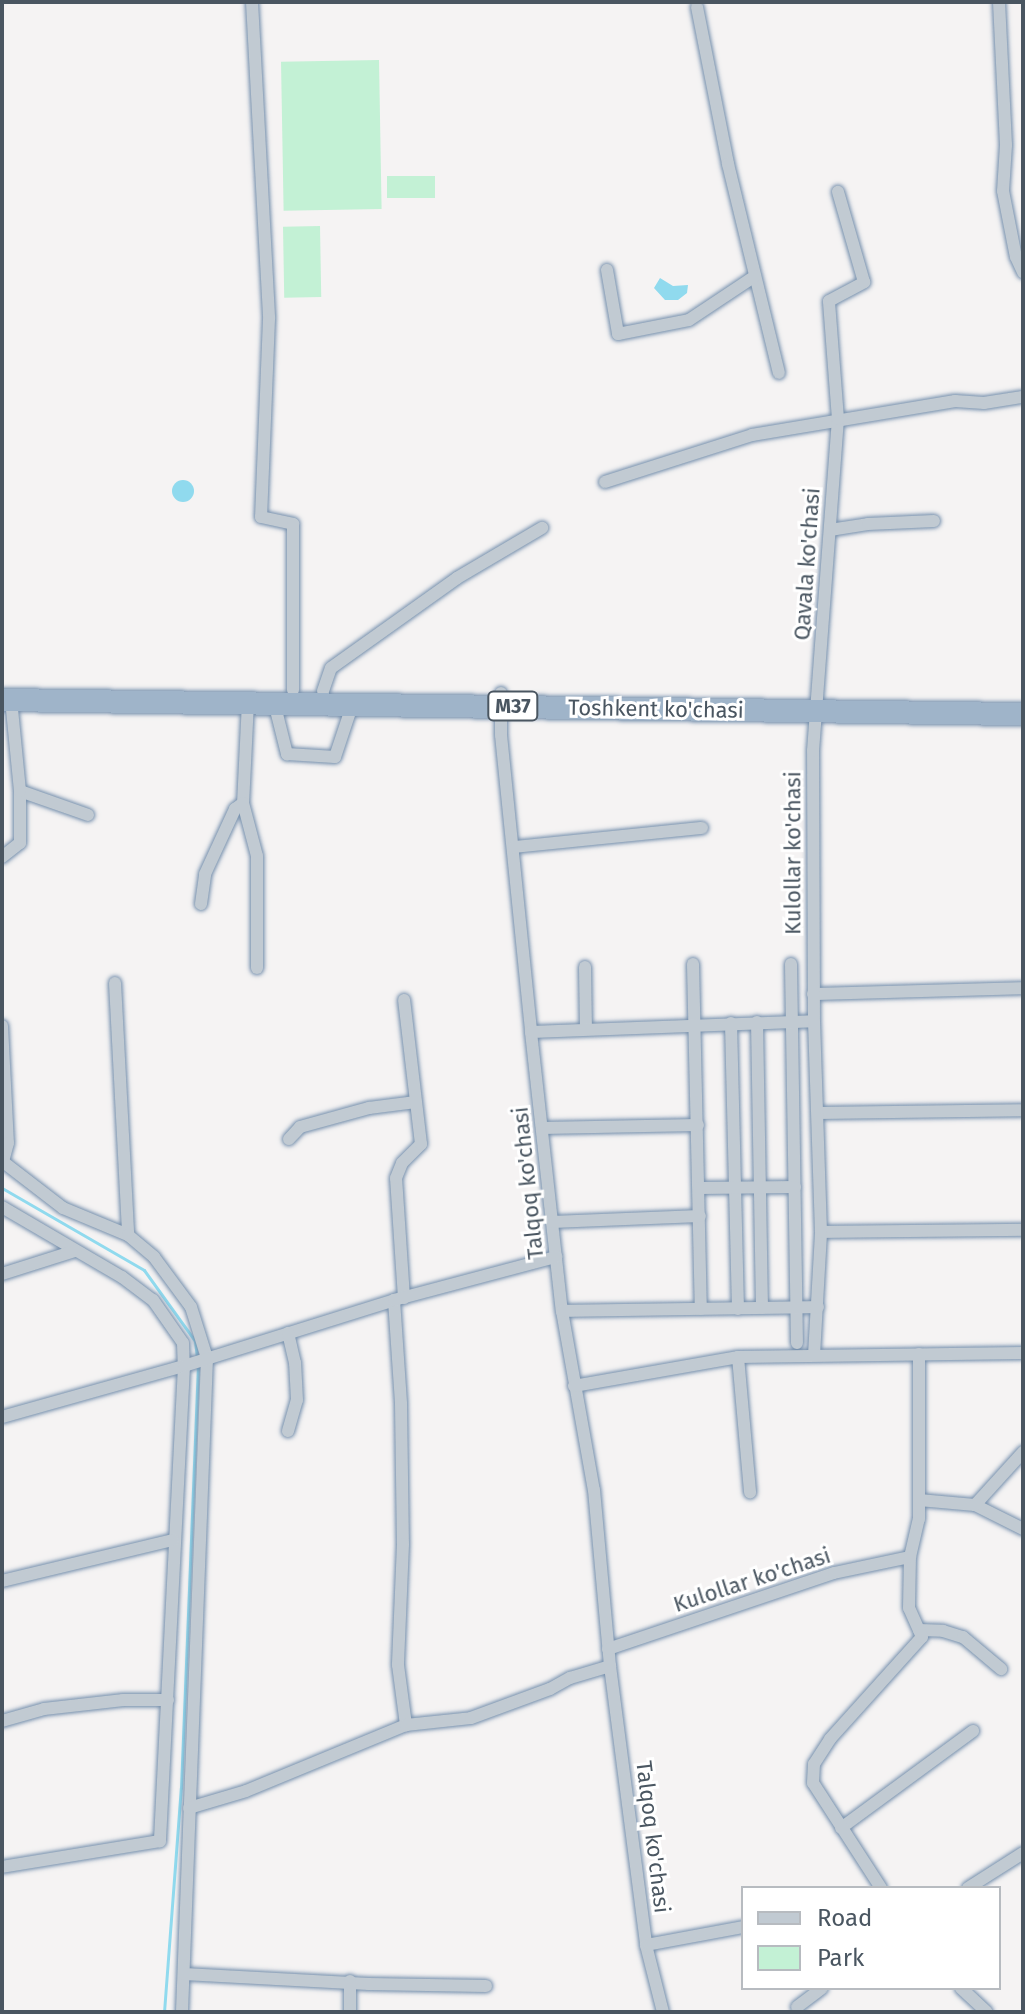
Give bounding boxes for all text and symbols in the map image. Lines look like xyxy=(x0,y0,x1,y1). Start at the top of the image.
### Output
street label: Qavala ko'chasi xyxy=(788,487,826,641)
road number: M37 xyxy=(487,690,539,722)
street label: Toshkent ko'chasi xyxy=(568,694,744,724)
street label: Kulollar ko'chasi xyxy=(780,771,806,935)
street label: Talqoq ko'chasi xyxy=(507,1105,549,1261)
street label: Kulollar ko'chasi xyxy=(670,1542,834,1618)
street label: Talqoq ko'chasi xyxy=(631,1759,675,1915)
legend xyxy=(741,1886,1001,1990)
text: Road xyxy=(817,1904,872,1932)
text: Park xyxy=(817,1944,864,1972)

